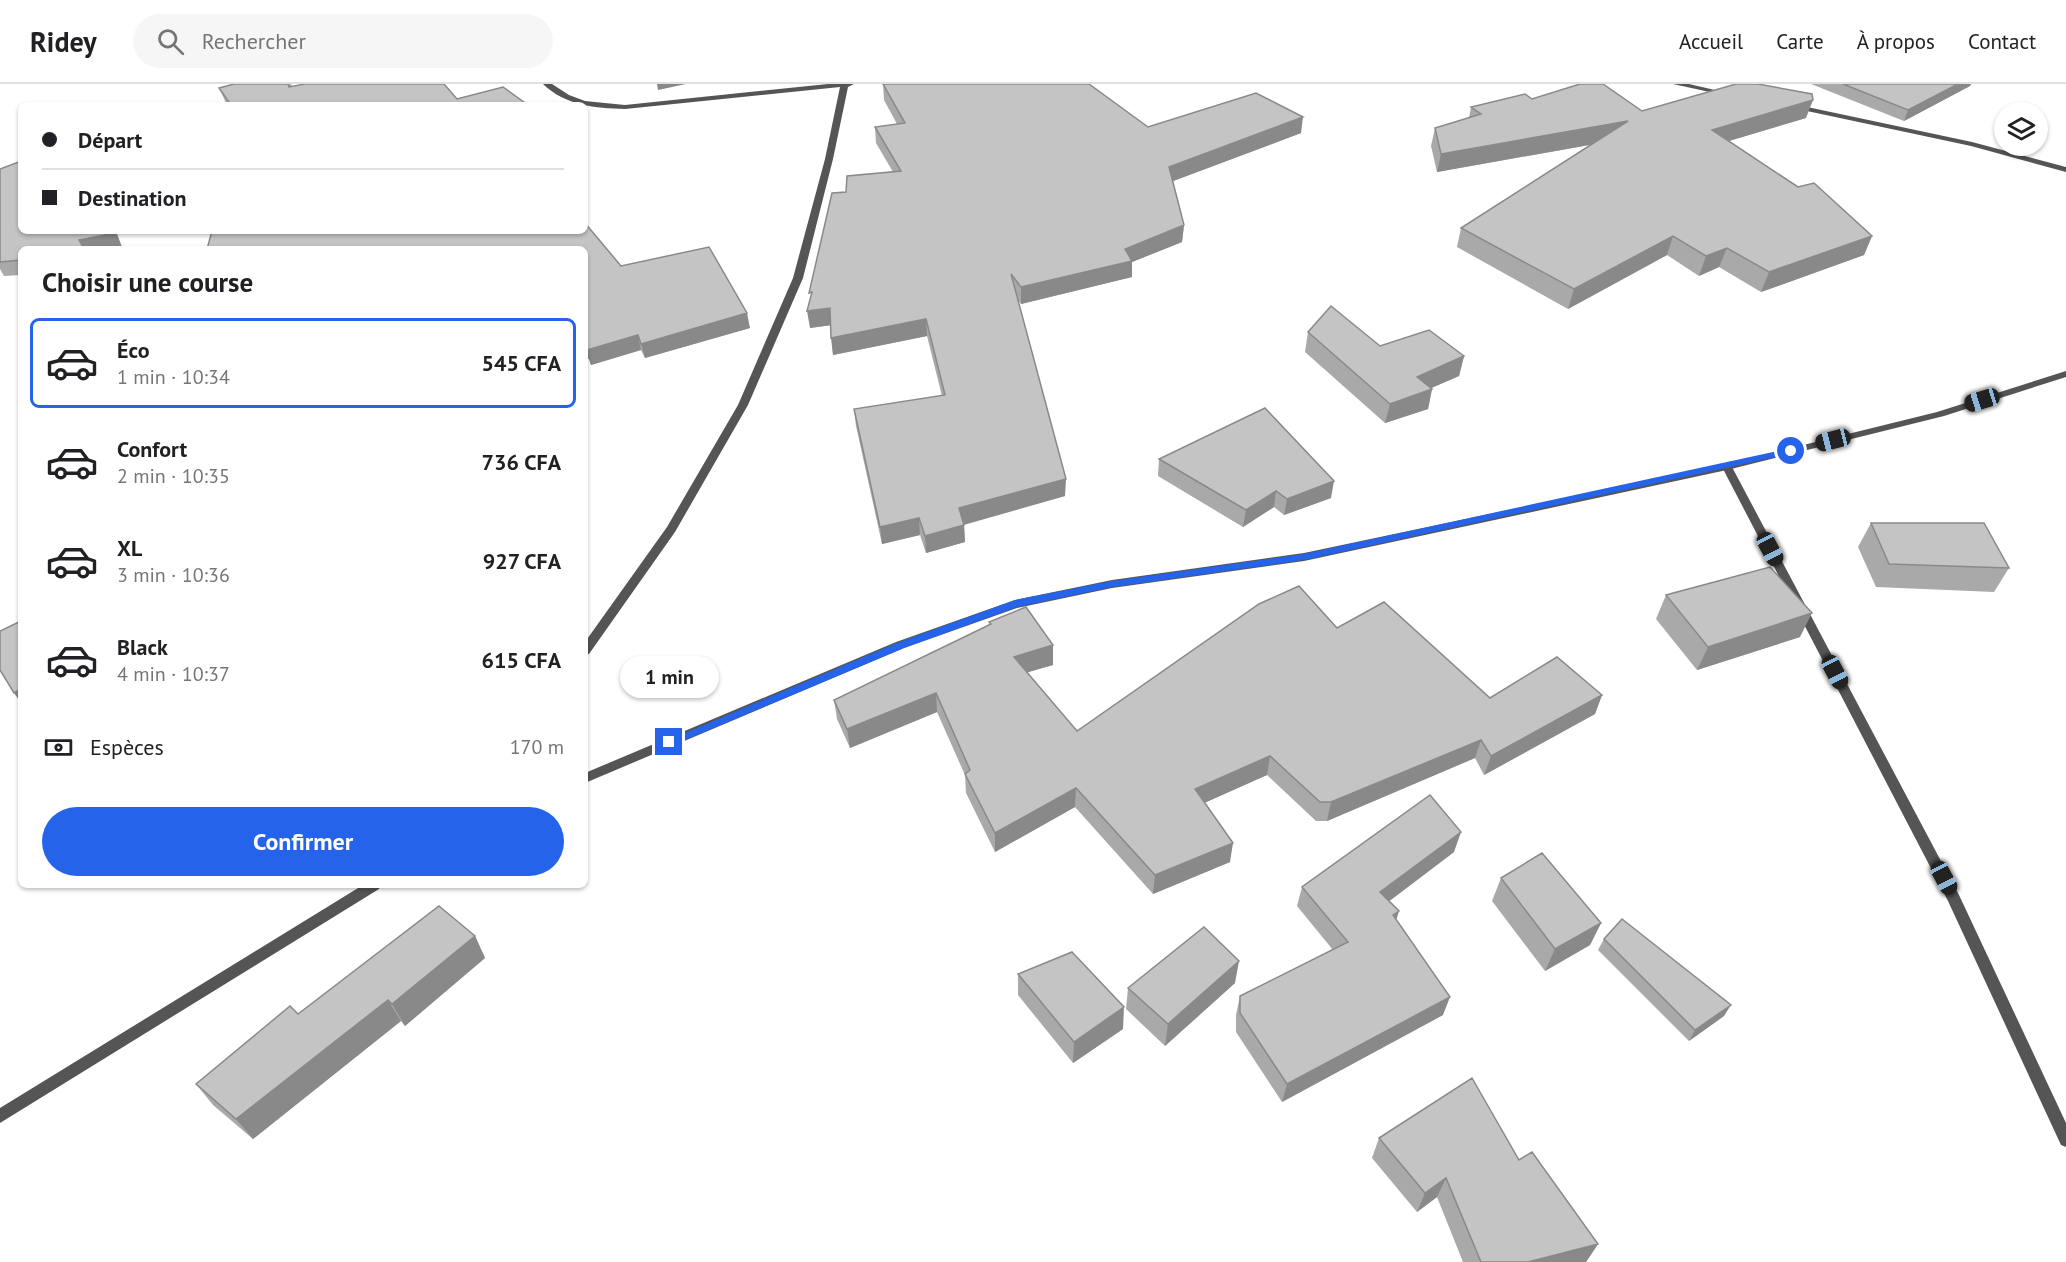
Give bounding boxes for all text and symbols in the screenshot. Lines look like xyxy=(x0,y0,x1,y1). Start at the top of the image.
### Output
search box xyxy=(133,14,553,68)
text: Ridey xyxy=(30,23,97,60)
icon: search xyxy=(154,25,187,58)
text: Rechercher xyxy=(202,27,306,55)
text: Accueil xyxy=(1679,28,1743,55)
text: Carte xyxy=(1776,28,1824,55)
text: À propos xyxy=(1857,28,1935,55)
text: Contact xyxy=(1968,28,2036,55)
map controls xyxy=(1994,102,2048,156)
button: layers xyxy=(1994,102,2048,156)
text: Départ xyxy=(78,126,142,154)
text: Destination xyxy=(78,184,187,212)
text: Choisir une course xyxy=(42,265,253,299)
icon: car xyxy=(45,336,99,390)
text: Éco xyxy=(117,336,149,364)
text: 545 CFA xyxy=(482,349,561,377)
text: 1 min · 10:34 xyxy=(117,364,230,390)
car xyxy=(1962,386,2002,414)
car xyxy=(1813,427,1853,453)
icon: car xyxy=(45,435,99,489)
text: Confort xyxy=(117,435,187,463)
route start xyxy=(1777,437,1804,464)
text: 736 CFA xyxy=(482,448,561,476)
text: 2 min · 10:35 xyxy=(117,463,230,489)
car xyxy=(1754,529,1786,569)
icon: car xyxy=(45,534,99,588)
text: XL xyxy=(117,534,142,562)
text: 927 CFA xyxy=(483,547,561,575)
text: 3 min · 10:36 xyxy=(117,562,230,588)
icon: car xyxy=(45,633,99,687)
text: Black xyxy=(117,633,168,661)
text: 615 CFA xyxy=(482,646,561,674)
car xyxy=(1819,652,1851,692)
callout: 1 min xyxy=(620,655,718,697)
text: 4 min · 10:37 xyxy=(117,661,230,687)
text: 1 min xyxy=(645,664,694,690)
route end xyxy=(655,728,682,755)
icon: cash xyxy=(42,731,75,764)
text: Espèces xyxy=(90,733,164,761)
text: 170 m xyxy=(510,734,564,760)
button: Confirmer xyxy=(42,807,564,876)
car xyxy=(1928,858,1960,898)

